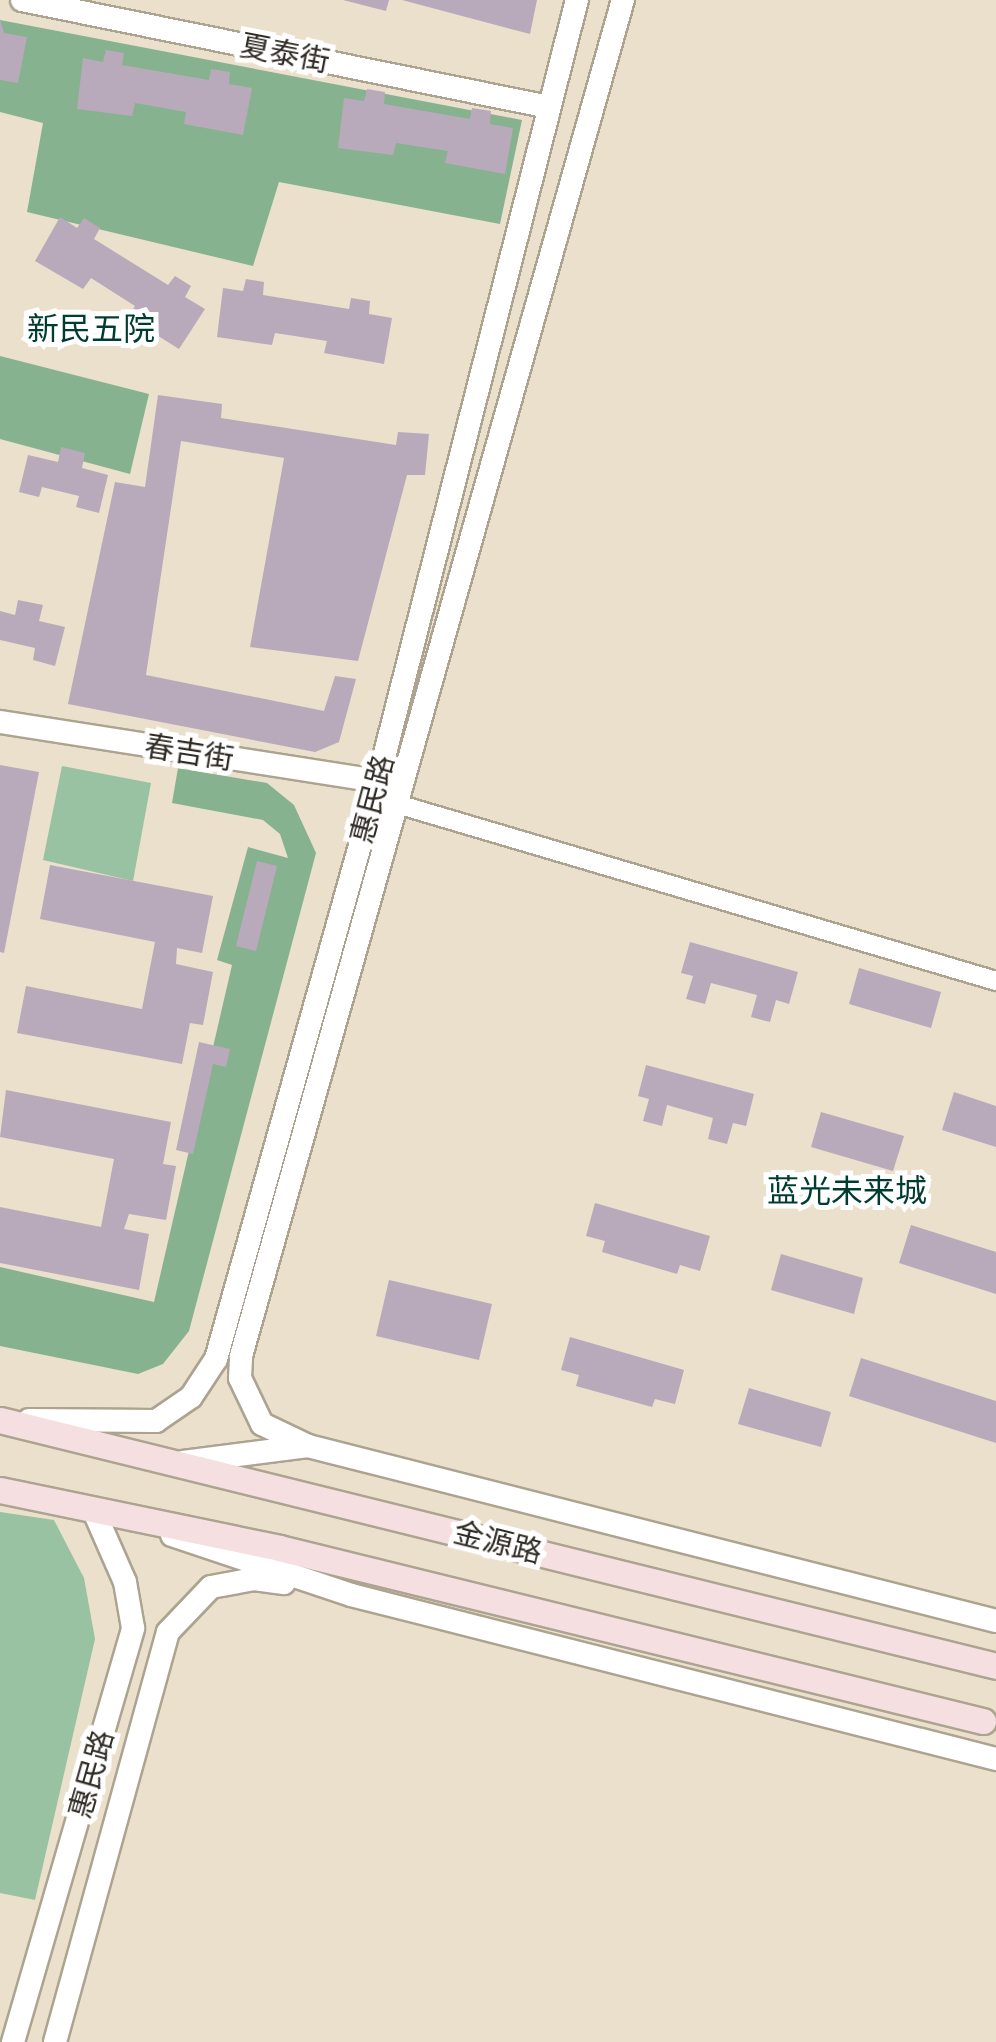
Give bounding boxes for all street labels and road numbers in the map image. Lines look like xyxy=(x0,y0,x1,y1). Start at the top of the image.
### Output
street label: 夏泰街 xyxy=(237,27,333,79)
street label: 春吉街 xyxy=(142,727,236,777)
street label: 惠民路 xyxy=(343,751,401,847)
street label: 金源路 xyxy=(450,1514,546,1570)
street label: 惠民路 xyxy=(61,1726,121,1822)

